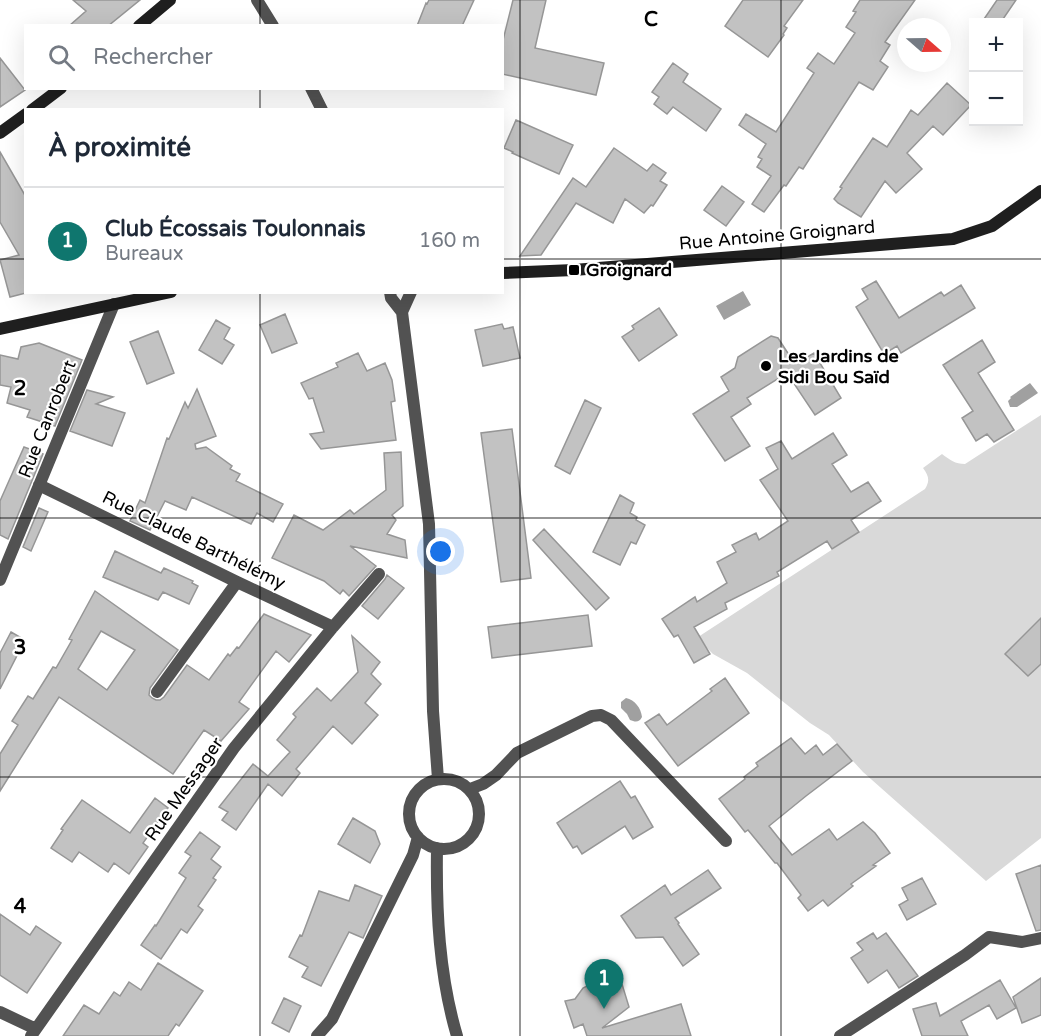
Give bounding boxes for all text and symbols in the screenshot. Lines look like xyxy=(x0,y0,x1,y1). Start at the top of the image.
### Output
text: C xyxy=(644,8,658,32)
north arrow xyxy=(897,18,951,72)
map controls xyxy=(969,18,1023,126)
button: + xyxy=(969,18,1023,72)
search box xyxy=(24,24,504,90)
icon: search xyxy=(45,41,78,74)
text: Rechercher xyxy=(93,44,213,70)
button: − xyxy=(969,72,1023,126)
text: À proximité xyxy=(48,132,191,163)
street label: Rue Antoine Groignard xyxy=(678,215,876,255)
text: Club Écossais Toulonnais xyxy=(105,216,366,242)
text: 1 xyxy=(61,229,74,253)
text: 160 m xyxy=(419,229,480,253)
text: Bureaux xyxy=(105,242,183,266)
place label: Groignard xyxy=(586,259,672,281)
marker: Groignard xyxy=(567,263,581,277)
place label: Les Jardins de Sidi Bou Saïd xyxy=(778,345,899,388)
street label: Rue Canrobert xyxy=(13,357,81,481)
marker: Les Jardins de Sidi Bou Saïd xyxy=(759,359,773,373)
text: 2 xyxy=(14,377,26,401)
street label: Rue Claude Barthélémy xyxy=(99,486,289,594)
your location xyxy=(426,537,455,566)
text: 3 xyxy=(14,636,26,660)
street label: Rue Messager xyxy=(140,733,228,845)
text: 4 xyxy=(14,895,27,919)
pin: 1 xyxy=(584,960,624,1009)

